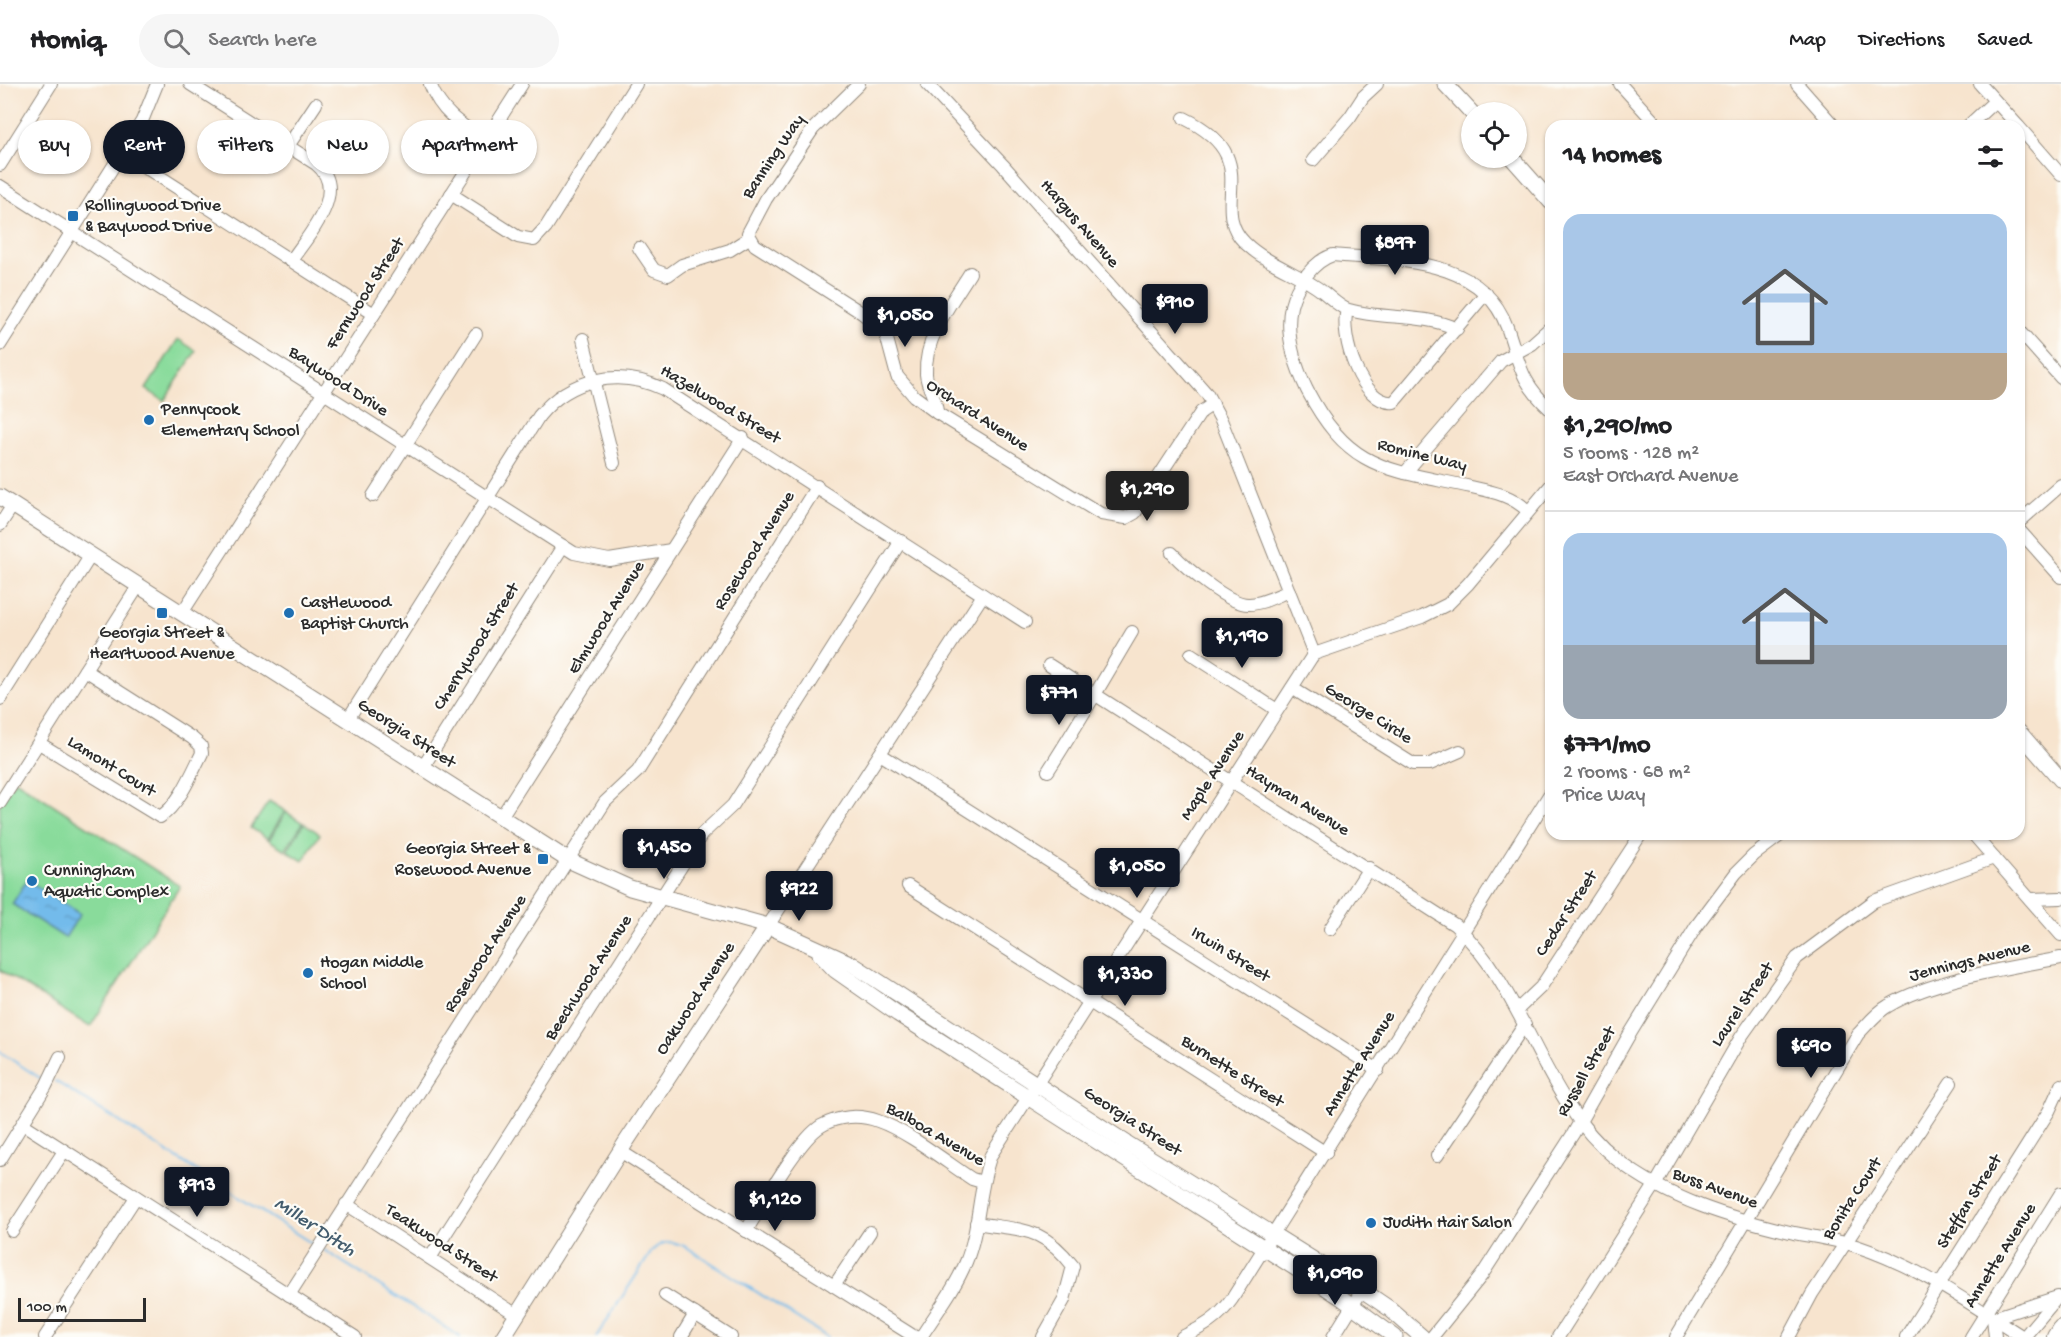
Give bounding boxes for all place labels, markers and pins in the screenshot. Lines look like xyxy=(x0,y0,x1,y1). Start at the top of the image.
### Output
place label: Rollingwood Drive & Baywood Drive xyxy=(85,196,222,238)
marker: Rollingwood Drive & Baywood Drive xyxy=(66,209,80,223)
pin: $897 xyxy=(1359,225,1431,276)
pin: $910 xyxy=(1139,284,1211,335)
pin: $1,050 xyxy=(856,297,954,348)
place label: Pennycook Elementary School xyxy=(160,400,300,442)
marker: Pennycook Elementary School xyxy=(142,413,156,427)
pin: $1,290 xyxy=(1098,471,1196,522)
place label: Castlewood Baptist Church xyxy=(300,593,409,635)
marker: Georgia Street & Heartwood Avenue xyxy=(155,606,169,620)
marker: Castlewood Baptist Church xyxy=(282,606,296,620)
pin: $1,190 xyxy=(1193,618,1291,669)
place label: Georgia Street & Heartwood Avenue xyxy=(90,623,235,665)
pin: $771 xyxy=(1023,675,1095,726)
pin: $1,450 xyxy=(615,829,713,880)
place label: Georgia Street & Rosewood Avenue xyxy=(395,839,532,881)
pin: $1,050 xyxy=(1088,848,1186,899)
marker: Georgia Street & Rosewood Avenue xyxy=(536,852,550,866)
place label: Cunningham Aquatic Complex xyxy=(44,861,169,903)
pin: $922 xyxy=(763,871,835,922)
marker: Cunningham Aquatic Complex xyxy=(25,874,39,888)
place label: Hogan Middle School xyxy=(320,953,424,995)
pin: $1,330 xyxy=(1076,956,1174,1007)
marker: Hogan Middle School xyxy=(301,966,315,980)
pin: $690 xyxy=(1775,1028,1847,1079)
pin: $913 xyxy=(161,1167,233,1218)
pin: $1,120 xyxy=(726,1181,824,1232)
place label: Judith Hair Salon xyxy=(1383,1213,1512,1234)
marker: Judith Hair Salon xyxy=(1364,1216,1378,1230)
pin: $1,090 xyxy=(1286,1255,1384,1306)

